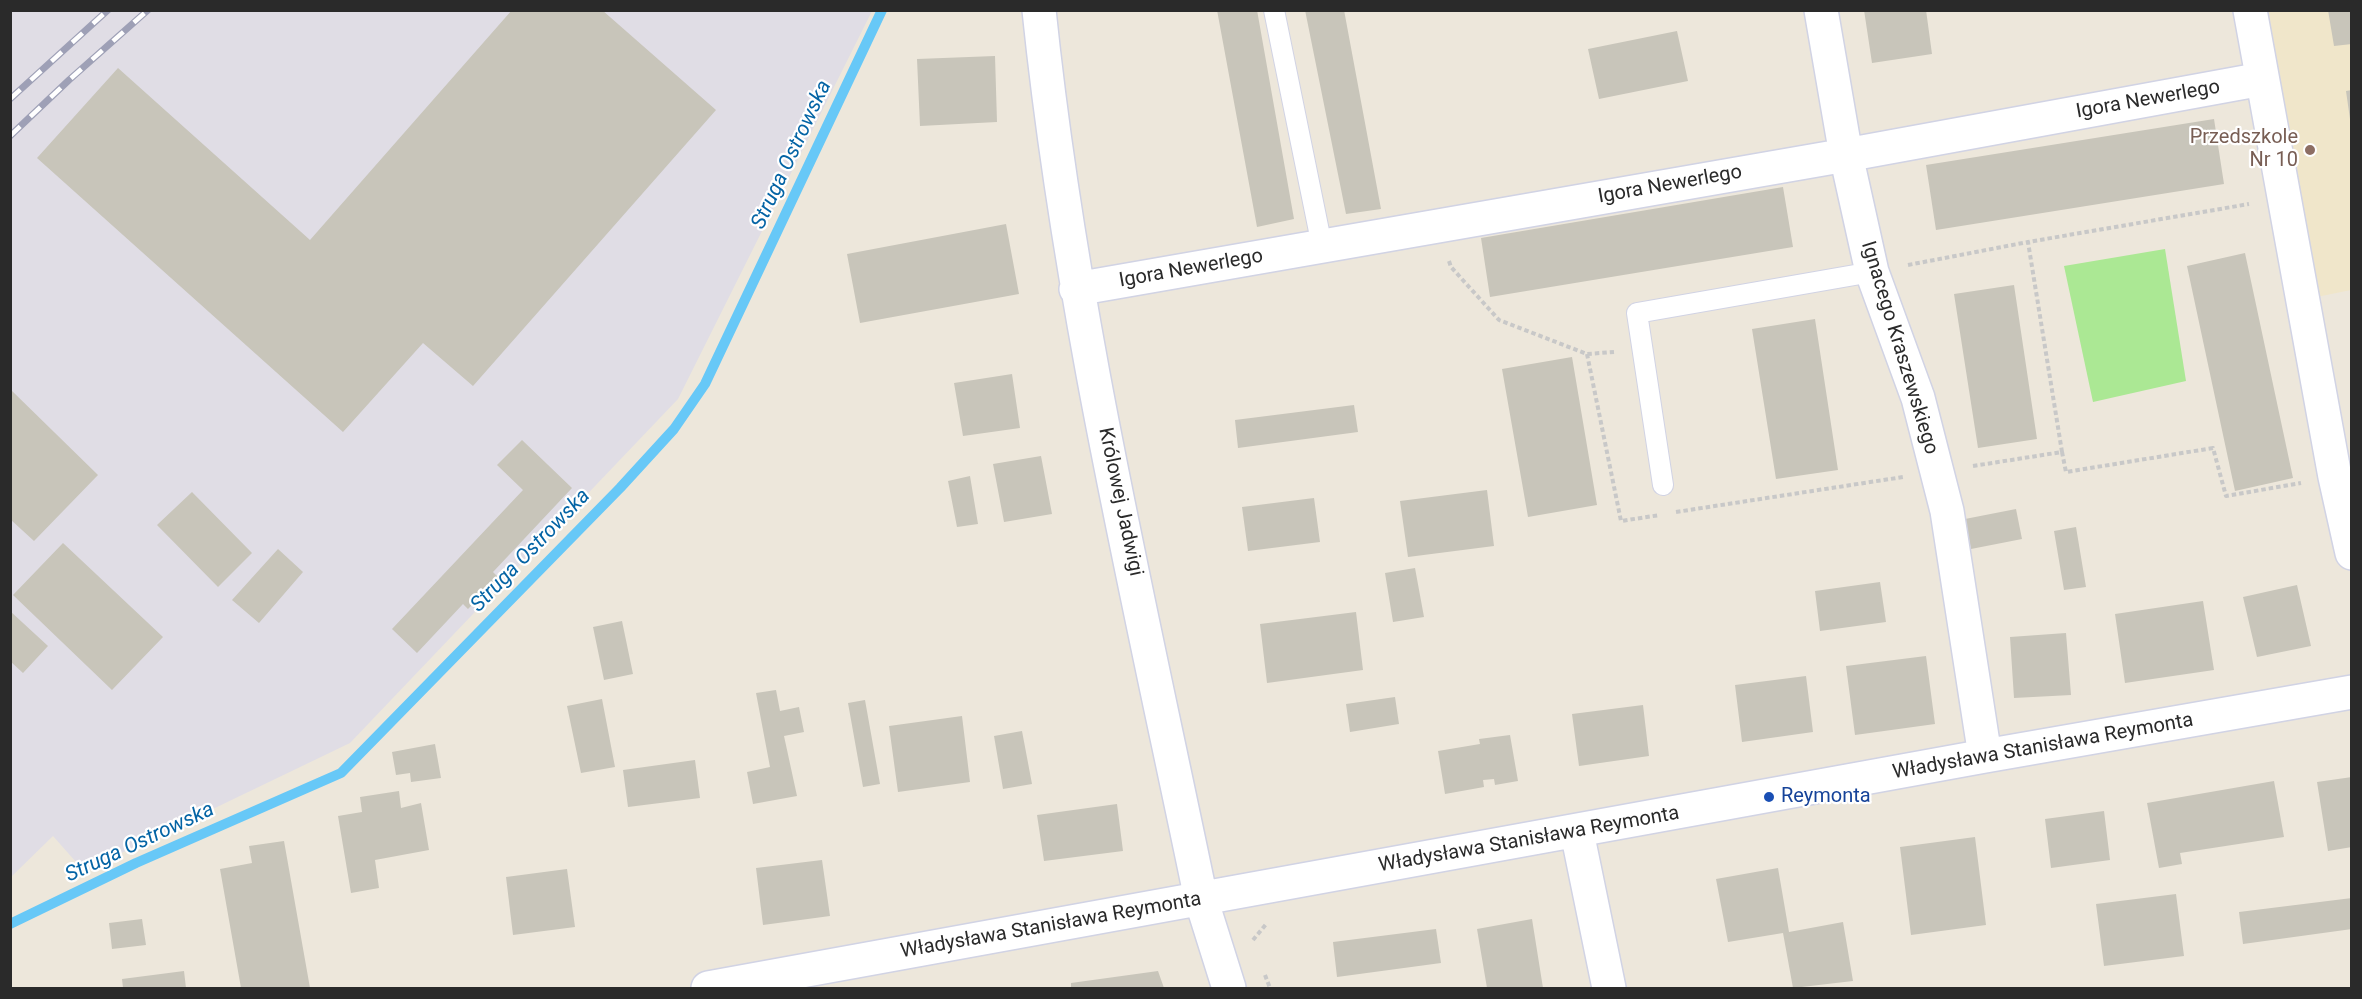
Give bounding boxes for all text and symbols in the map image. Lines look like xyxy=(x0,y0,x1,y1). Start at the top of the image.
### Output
street label: Igora Newerlego xyxy=(2074,76,2222,124)
water label: Struga Ostrowska xyxy=(746,77,838,233)
place label: Przedszkole Nr 10 xyxy=(2190,126,2298,173)
marker: Przedszkole Nr 10 xyxy=(2303,143,2317,157)
street label: Igora Newerlego xyxy=(1596,161,1744,209)
street label: Ignacego Kraszewskiego xyxy=(1855,239,1943,457)
street label: Igora Newerlego xyxy=(1117,245,1265,293)
street label: Królowej Jadwigi xyxy=(1093,425,1147,579)
water label: Struga Ostrowska xyxy=(466,484,596,618)
street label: Władysława Stanisława Reymonta xyxy=(1891,709,2195,785)
place label: Reymonta xyxy=(1781,785,1871,809)
marker: Reymonta xyxy=(1762,790,1776,804)
water label: Struga Ostrowska xyxy=(62,797,218,889)
street label: Władysława Stanisława Reymonta xyxy=(1377,802,1681,878)
street label: Władysława Stanisława Reymonta xyxy=(899,888,1203,964)

